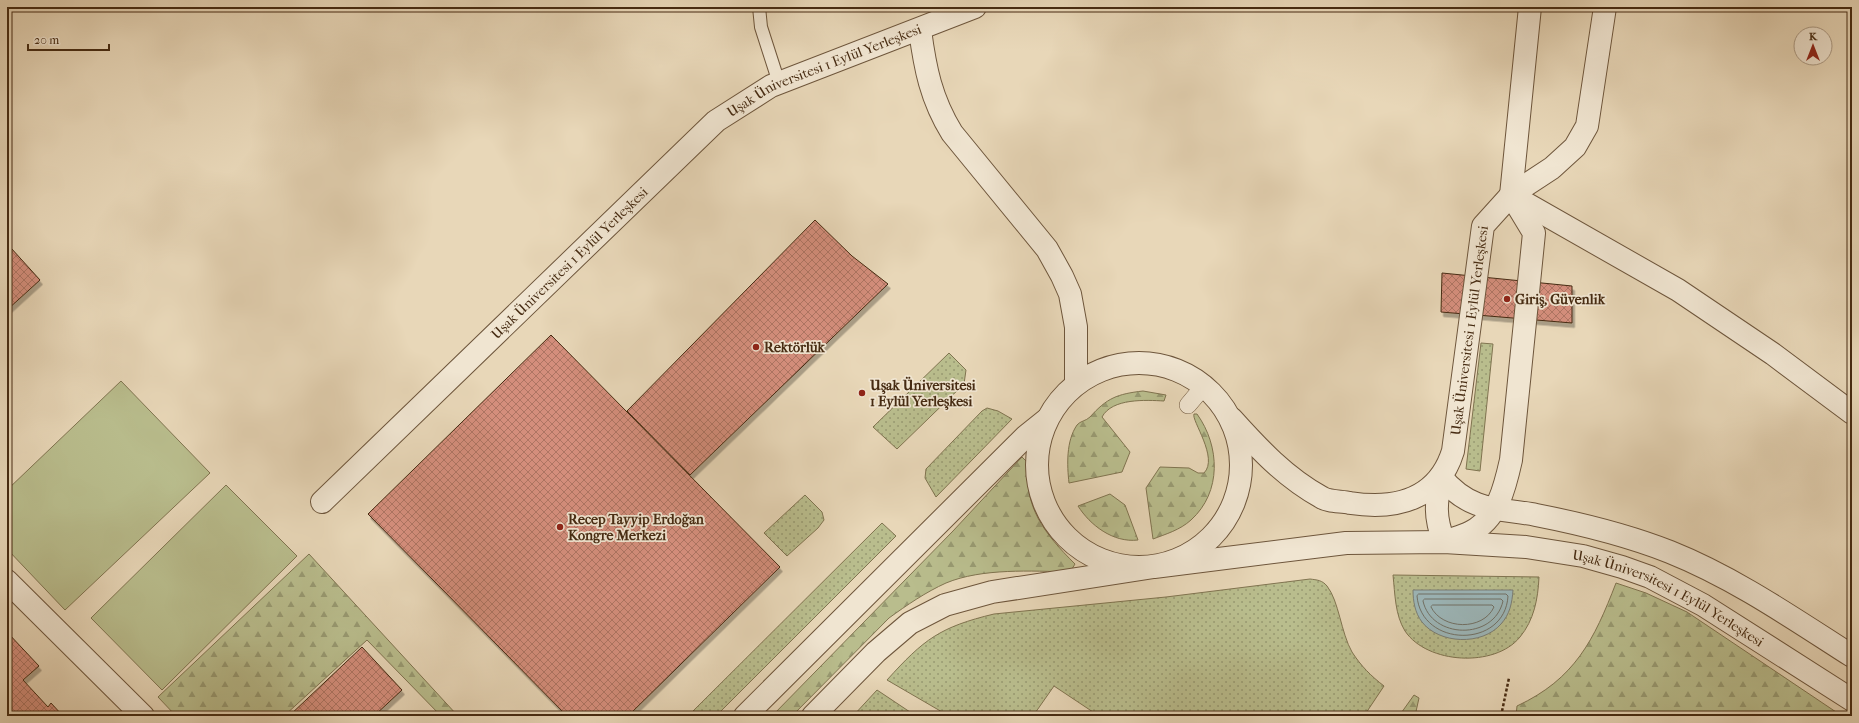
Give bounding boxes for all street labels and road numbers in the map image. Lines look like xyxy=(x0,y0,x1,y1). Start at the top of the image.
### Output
street label: Uşak Üniversitesi 1 Eylül Yerleşkesi xyxy=(723,20,924,121)
street label: Uşak Üniversitesi 1 Eylül Yerleşkesi xyxy=(487,183,651,342)
street label: Uşak Üniversitesi 1 Eylül Yerleşkesi xyxy=(1447,225,1491,436)
street label: Uşak Üniversitesi 1 Eylül Yerleşkesi xyxy=(1571,546,1767,650)

